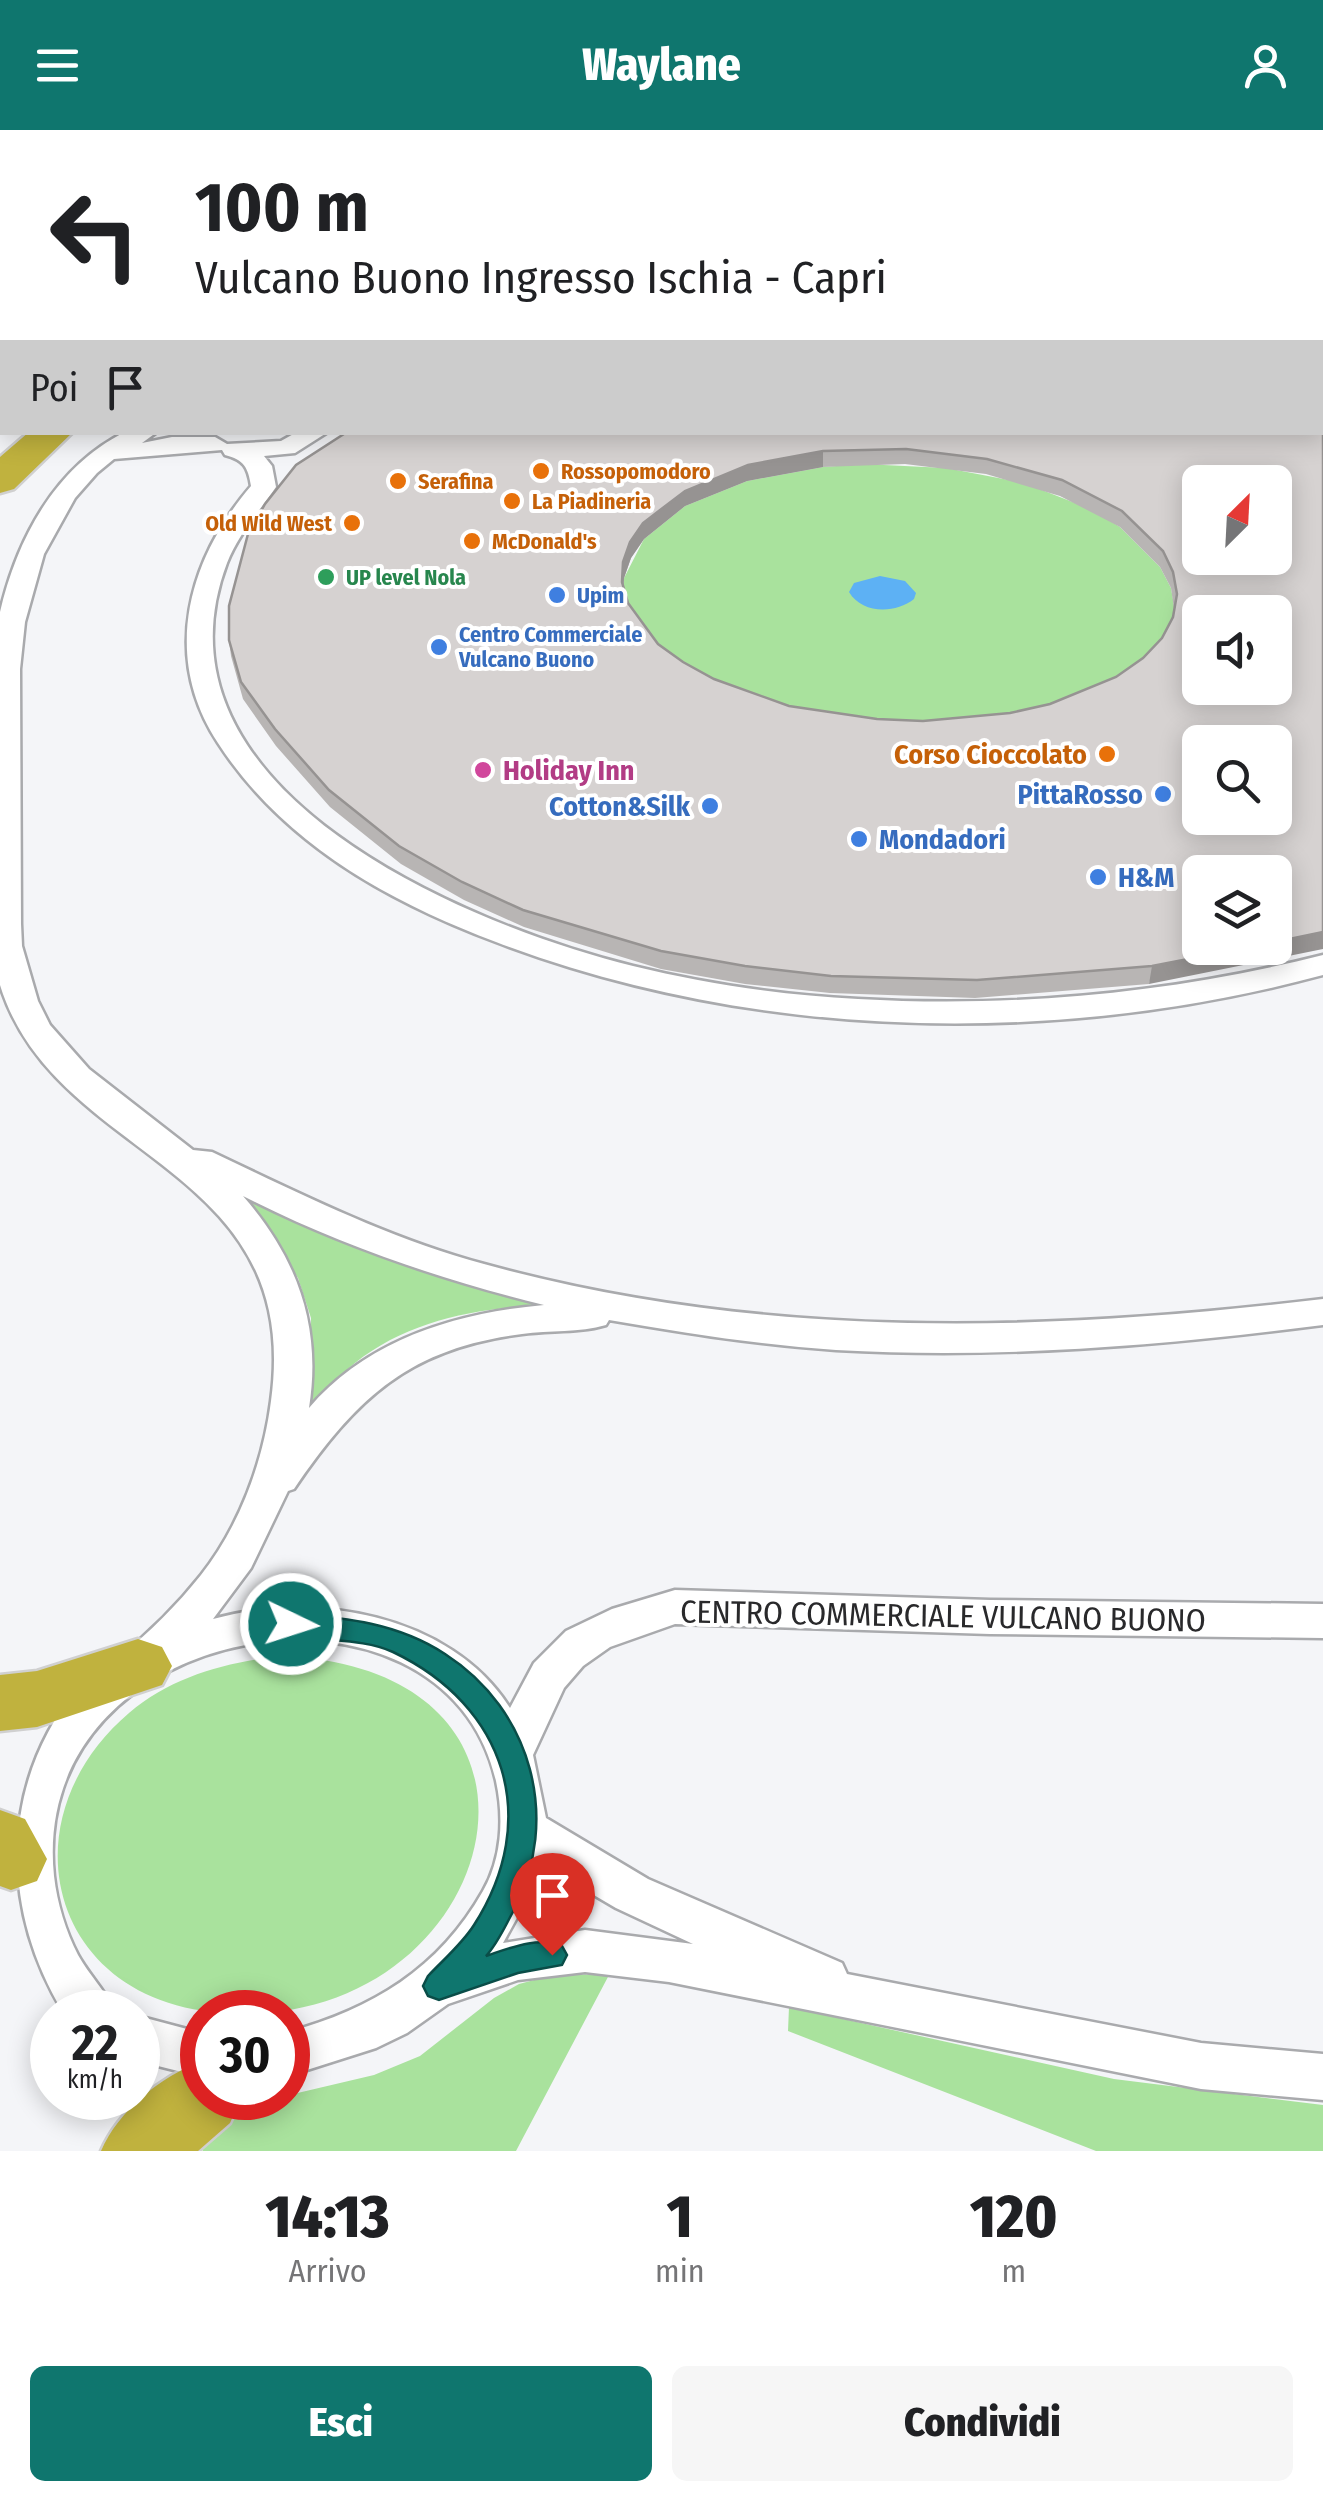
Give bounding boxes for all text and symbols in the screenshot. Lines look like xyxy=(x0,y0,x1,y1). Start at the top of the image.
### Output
icon: menu xyxy=(30,38,85,93)
text: Waylane xyxy=(582,38,741,92)
icon: person xyxy=(1238,38,1293,93)
text: 100 m xyxy=(195,166,369,250)
icon: left xyxy=(30,170,160,300)
text: Vulcano Buono Ingresso Ischia - Capri xyxy=(195,251,887,305)
icon: arrive xyxy=(98,360,153,415)
text: Poi xyxy=(30,365,78,411)
place label: Rossopomodoro xyxy=(561,458,711,485)
marker: Rossopomodoro xyxy=(530,460,552,482)
north arrow xyxy=(1182,465,1292,575)
map controls xyxy=(1182,465,1292,965)
place label: Serafina xyxy=(418,468,494,495)
marker: Serafina xyxy=(387,470,409,492)
place label: La Piadineria xyxy=(532,488,651,515)
marker: La Piadineria xyxy=(501,490,523,512)
place label: Old Wild West xyxy=(205,510,332,537)
marker: Old Wild West xyxy=(341,512,363,534)
place label: McDonald's xyxy=(492,528,597,555)
marker: McDonald's xyxy=(461,530,483,552)
place label: UP level Nola xyxy=(346,564,466,591)
marker: UP level Nola xyxy=(315,566,337,588)
place label: Upim xyxy=(577,582,624,609)
marker: Upim xyxy=(546,584,568,606)
button: sound xyxy=(1182,595,1292,705)
place label: Centro Commerciale Vulcano Buono xyxy=(458,621,642,673)
marker: Centro Commerciale Vulcano Buono xyxy=(428,636,450,658)
button: search xyxy=(1182,725,1292,835)
place label: Corso Cioccolato xyxy=(894,738,1087,771)
marker: Corso Cioccolato xyxy=(1096,743,1118,765)
place label: Holiday Inn xyxy=(503,754,635,787)
marker: Holiday Inn xyxy=(472,759,494,781)
place label: PittaRosso xyxy=(1018,778,1143,811)
marker: PittaRosso xyxy=(1152,783,1174,805)
place label: Cotton&Silk xyxy=(549,790,691,823)
marker: Cotton&Silk xyxy=(699,795,721,817)
place label: Mondadori xyxy=(879,823,1006,856)
marker: Mondadori xyxy=(848,828,870,850)
button: layers xyxy=(1182,855,1292,965)
place label: H&M xyxy=(1118,861,1174,894)
marker: H&M xyxy=(1087,866,1109,888)
position arrow xyxy=(239,1572,343,1676)
street label: CENTRO COMMERCIALE VULCANO BUONO xyxy=(680,1592,1206,1640)
pin xyxy=(510,1853,595,1956)
icon: arrive xyxy=(525,1868,580,1923)
speed limit sign: 30 xyxy=(180,1990,310,2120)
text: 22 xyxy=(72,2013,118,2073)
text: km/h xyxy=(67,2065,123,2095)
text: 14:13 xyxy=(265,2181,390,2253)
text: 1 xyxy=(667,2181,693,2253)
text: 120 xyxy=(970,2181,1058,2253)
text: Arrivo xyxy=(288,2252,367,2290)
text: min xyxy=(655,2252,705,2290)
text: m xyxy=(1002,2252,1026,2290)
button: Esci xyxy=(30,2366,652,2481)
button: Condividi xyxy=(672,2366,1293,2481)

